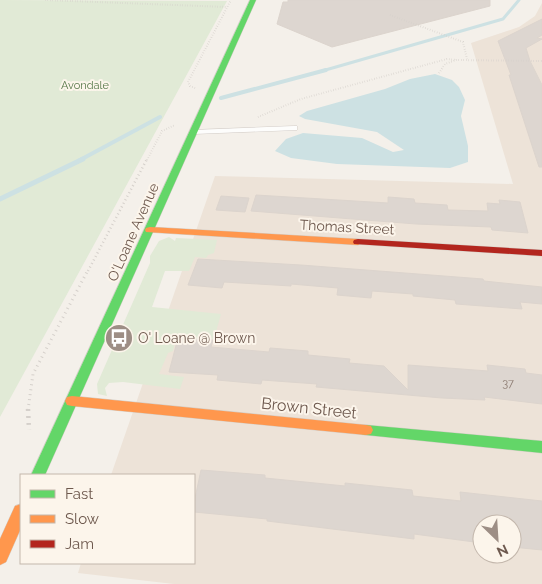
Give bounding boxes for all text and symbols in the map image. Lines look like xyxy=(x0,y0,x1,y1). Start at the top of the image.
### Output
park label: Avondale xyxy=(61,79,110,92)
street label: O'Loane Avenue xyxy=(104,180,162,284)
street label: Thomas Street xyxy=(299,217,395,237)
bus stop icon: O' Loane @ Brown xyxy=(104,323,134,353)
place label: O' Loane @ Brown xyxy=(138,330,255,346)
house number: 37 xyxy=(502,377,514,390)
street label: Brown Street xyxy=(260,394,358,423)
legend xyxy=(20,474,195,564)
text: Fast xyxy=(65,485,93,503)
text: Slow xyxy=(65,510,99,528)
north arrow xyxy=(472,514,522,564)
text: Jam xyxy=(65,535,94,553)
text: N xyxy=(494,541,511,560)

